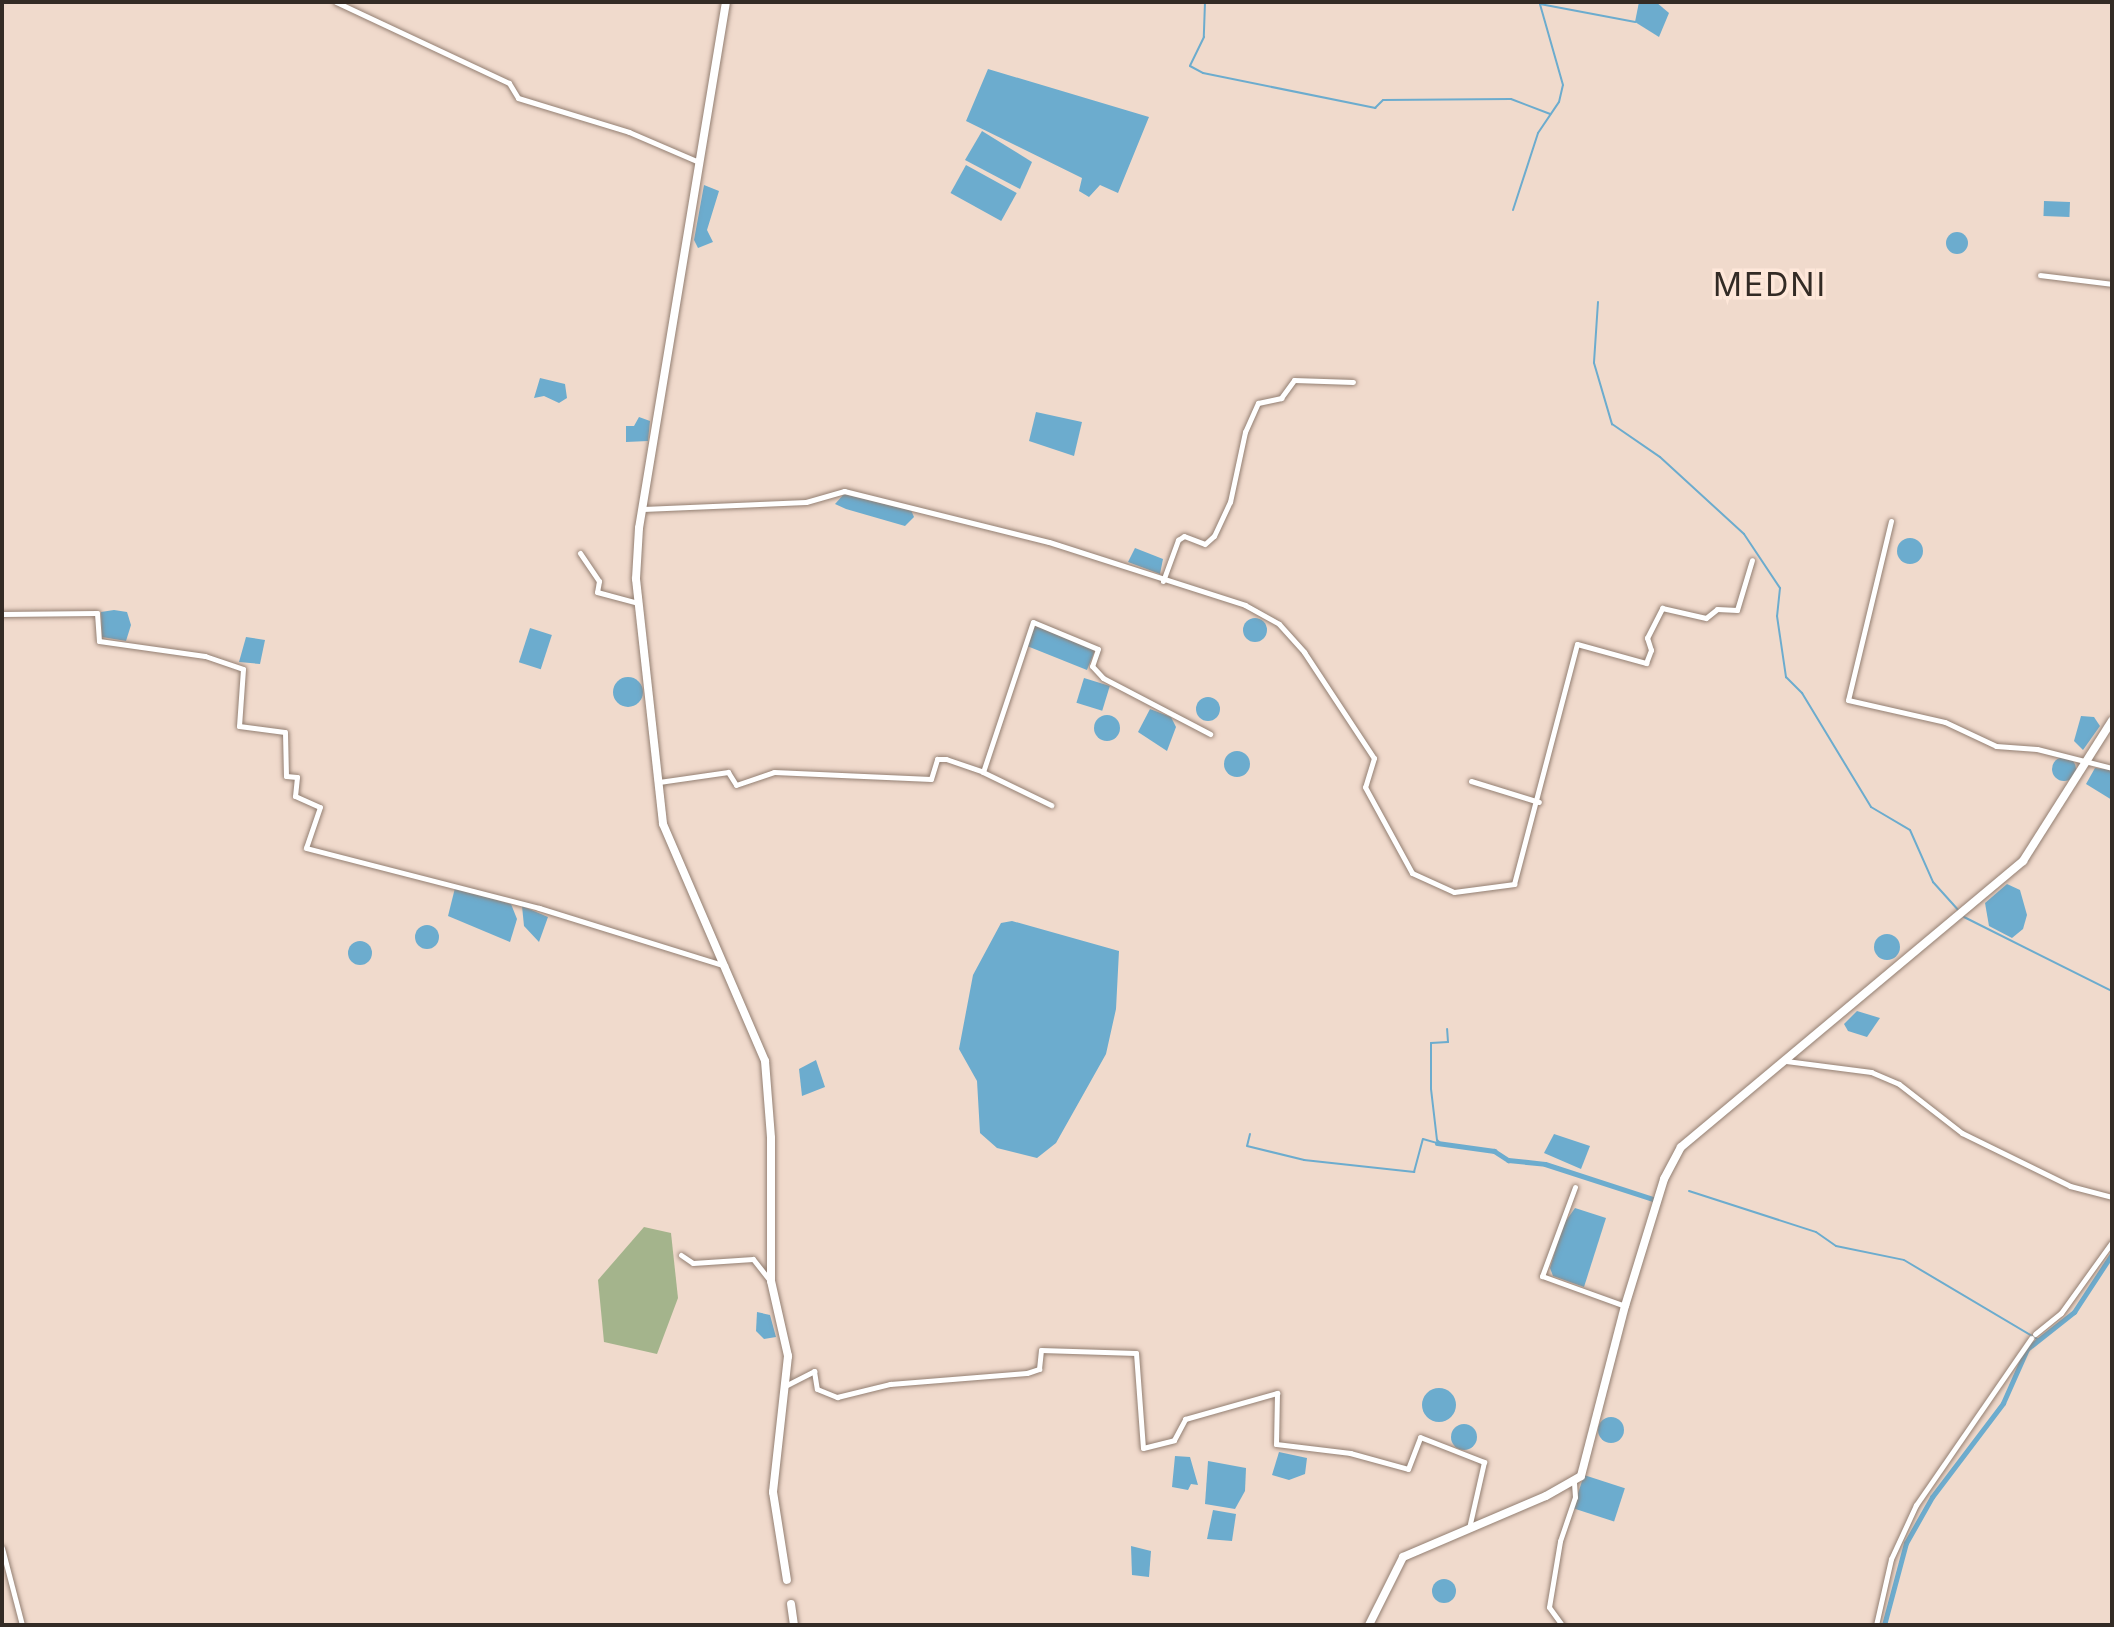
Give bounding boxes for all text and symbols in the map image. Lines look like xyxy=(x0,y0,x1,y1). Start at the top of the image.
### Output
district label: MEDNI xyxy=(1713,266,1827,304)

